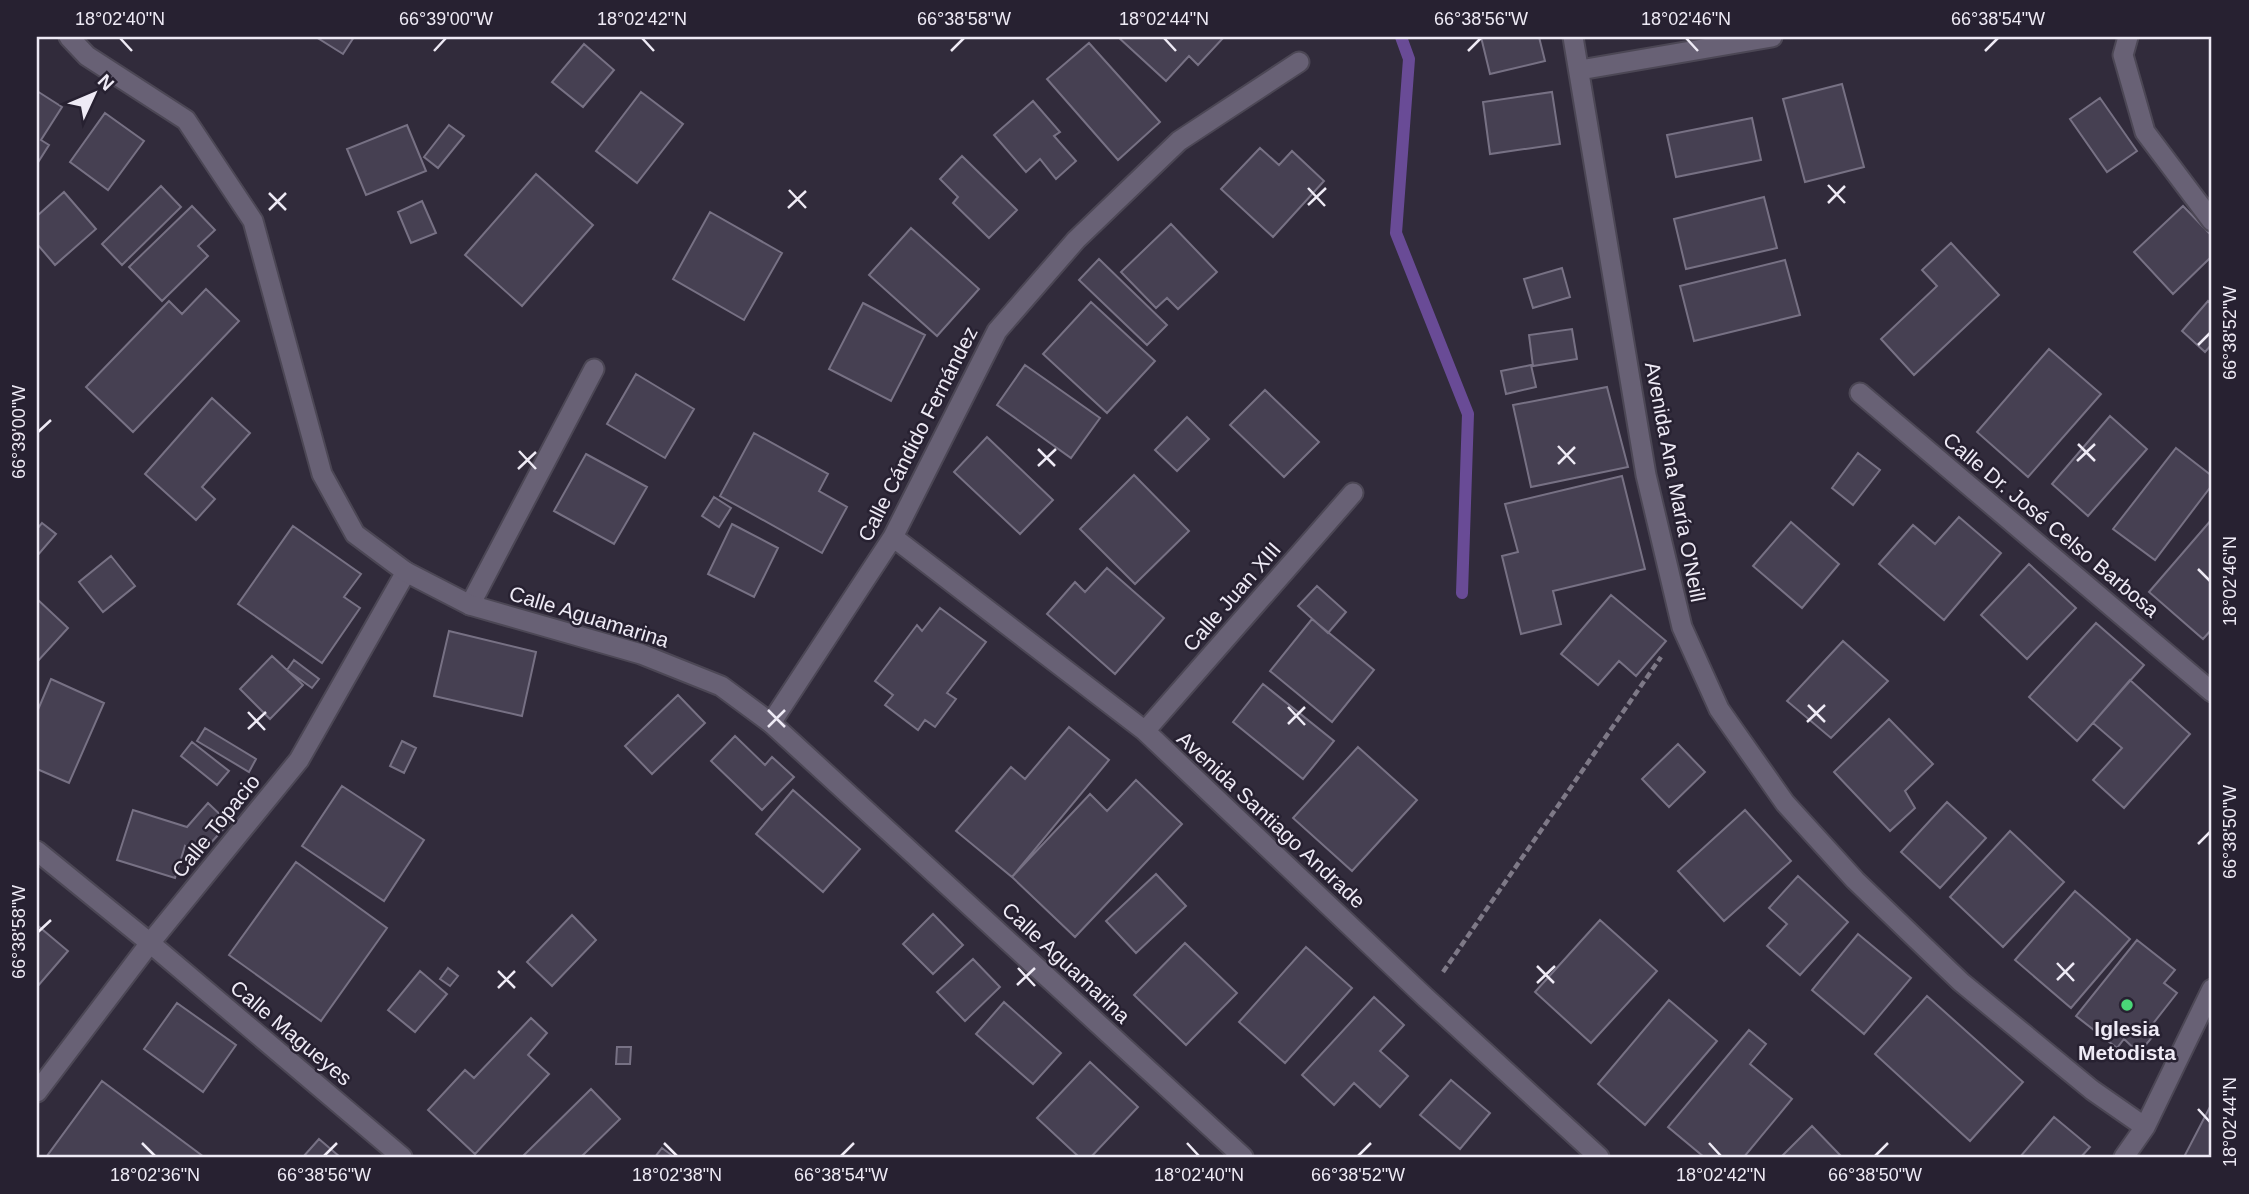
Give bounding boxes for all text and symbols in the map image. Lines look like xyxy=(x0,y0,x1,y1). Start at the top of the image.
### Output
text: 18°02'40"N xyxy=(75,9,165,29)
text: 66°39'00"W xyxy=(399,9,493,29)
text: 18°02'42"N xyxy=(597,9,687,29)
text: 66°38'58"W xyxy=(917,9,1011,29)
text: 18°02'44"N xyxy=(1119,9,1209,29)
text: 66°38'56"W xyxy=(1434,9,1528,29)
text: 18°02'46"N xyxy=(1641,9,1731,29)
text: 66°38'54"W xyxy=(1951,9,2045,29)
north arrow xyxy=(60,60,130,130)
text: N xyxy=(94,70,118,95)
text: 66°38'52"W xyxy=(2220,286,2240,380)
street label: Calle Cándido Fernández xyxy=(853,322,982,545)
street label: Avenida Ana María O'Neill xyxy=(1641,360,1710,604)
text: 66°39'00"W xyxy=(9,385,29,479)
street label: Calle Dr. José Celso Barbosa xyxy=(1939,428,2164,622)
text: 18°02'46"N xyxy=(2220,536,2240,626)
street label: Calle Juan XIII xyxy=(1178,538,1285,656)
street label: Calle Aguamarina xyxy=(507,581,672,652)
street label: Avenida Santiago Andrade xyxy=(1173,727,1370,913)
street label: Calle Topacio xyxy=(167,770,264,882)
text: 66°38'50"W xyxy=(2220,785,2240,879)
text: 66°38'58"W xyxy=(9,885,29,979)
street label: Calle Aguamarina xyxy=(998,898,1135,1028)
street label: Calle Magueyes xyxy=(226,975,356,1090)
marker: Iglesia Metodista xyxy=(2119,997,2135,1013)
place label: Iglesia Metodista xyxy=(2078,1017,2176,1064)
text: 18°02'44"N xyxy=(2220,1077,2240,1167)
text: 18°02'36"N xyxy=(110,1165,200,1185)
text: 66°38'56"W xyxy=(277,1165,371,1185)
text: 18°02'38"N xyxy=(632,1165,722,1185)
text: 66°38'54"W xyxy=(794,1165,888,1185)
text: 18°02'40"N xyxy=(1154,1165,1244,1185)
text: 66°38'52"W xyxy=(1311,1165,1405,1185)
text: 18°02'42"N xyxy=(1676,1165,1766,1185)
text: 66°38'50"W xyxy=(1828,1165,1922,1185)

